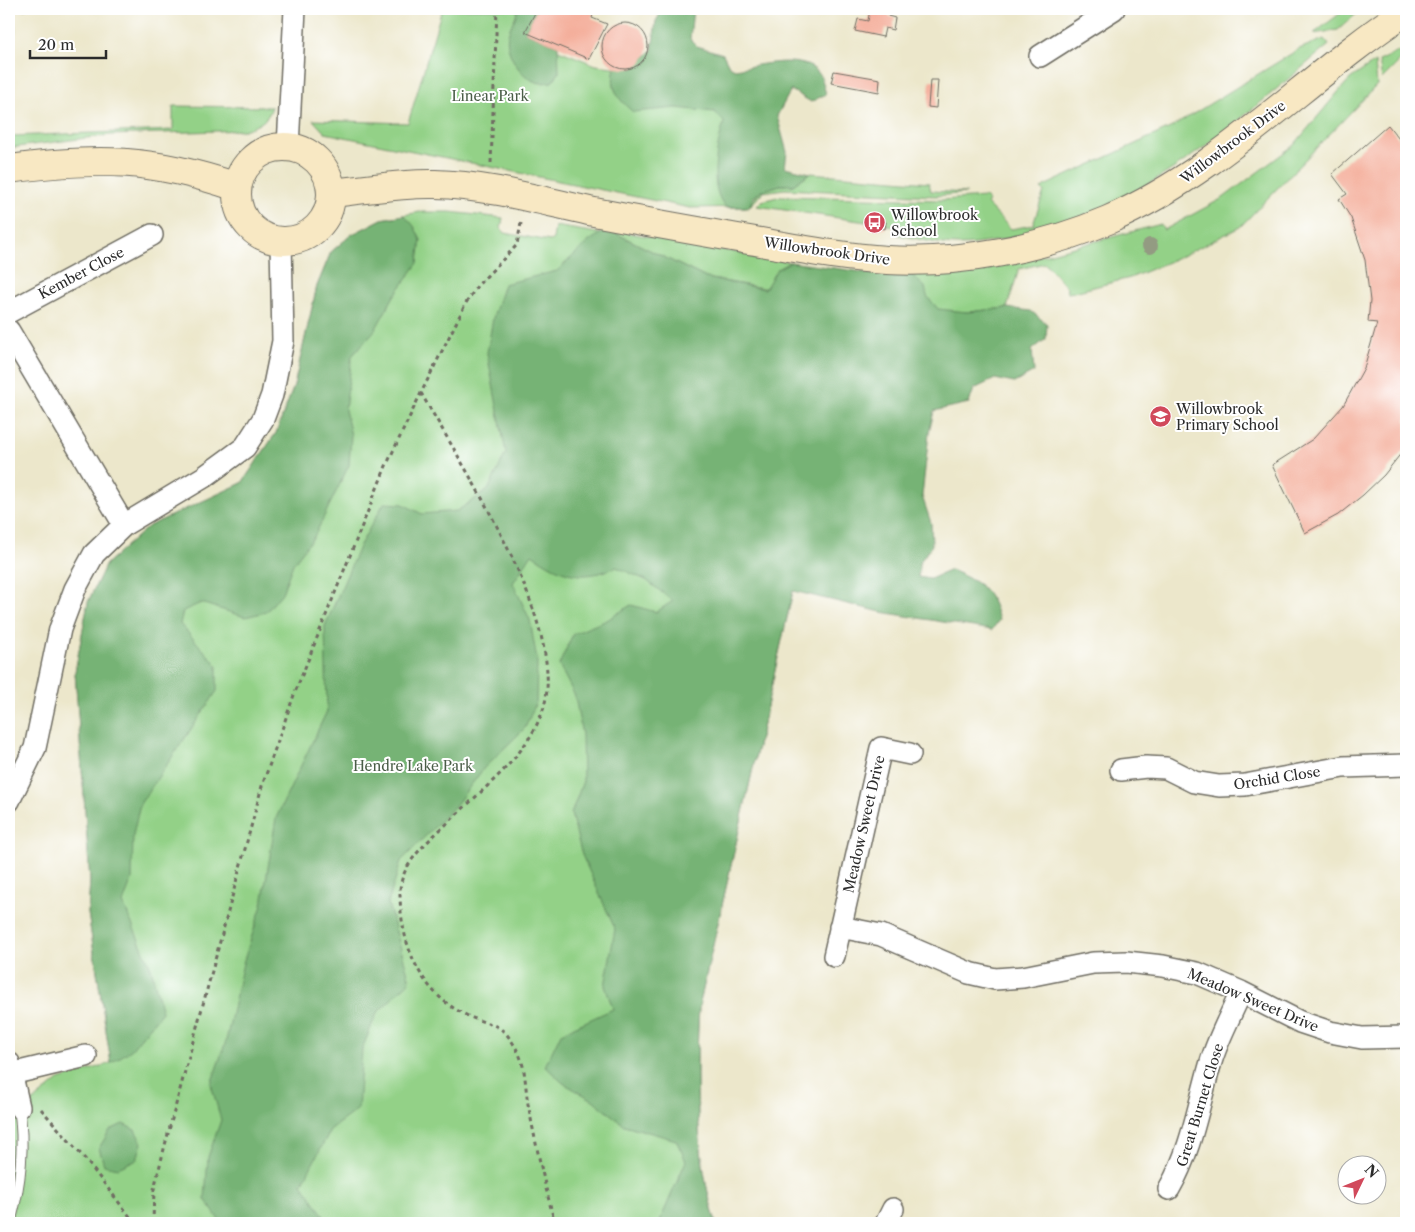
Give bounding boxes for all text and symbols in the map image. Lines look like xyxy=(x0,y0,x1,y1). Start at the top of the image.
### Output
scale bar xyxy=(30,28,106,60)
text: 20 m xyxy=(38,35,74,54)
park label: Linear Park xyxy=(451,87,529,105)
street label: Willowbrook Drive xyxy=(1176,97,1289,188)
place label: Willowbrook School xyxy=(890,206,979,240)
bus stop icon: Willowbrook School xyxy=(863,211,887,235)
street label: Willowbrook Drive xyxy=(762,233,891,269)
street label: Kember Close xyxy=(35,243,127,303)
place label: Willowbrook Primary School xyxy=(1175,400,1279,434)
school or university icon: Willowbrook Primary School xyxy=(1148,405,1172,429)
street label: Meadow Sweet Drive xyxy=(839,753,889,895)
park label: Hendre Lake Park xyxy=(353,757,474,775)
street label: Orchid Close xyxy=(1232,762,1322,794)
street label: Meadow Sweet Drive xyxy=(1185,964,1321,1036)
street label: Great Burnet Close xyxy=(1173,1041,1227,1169)
north arrow xyxy=(1338,1154,1388,1204)
text: N xyxy=(1361,1161,1382,1182)

